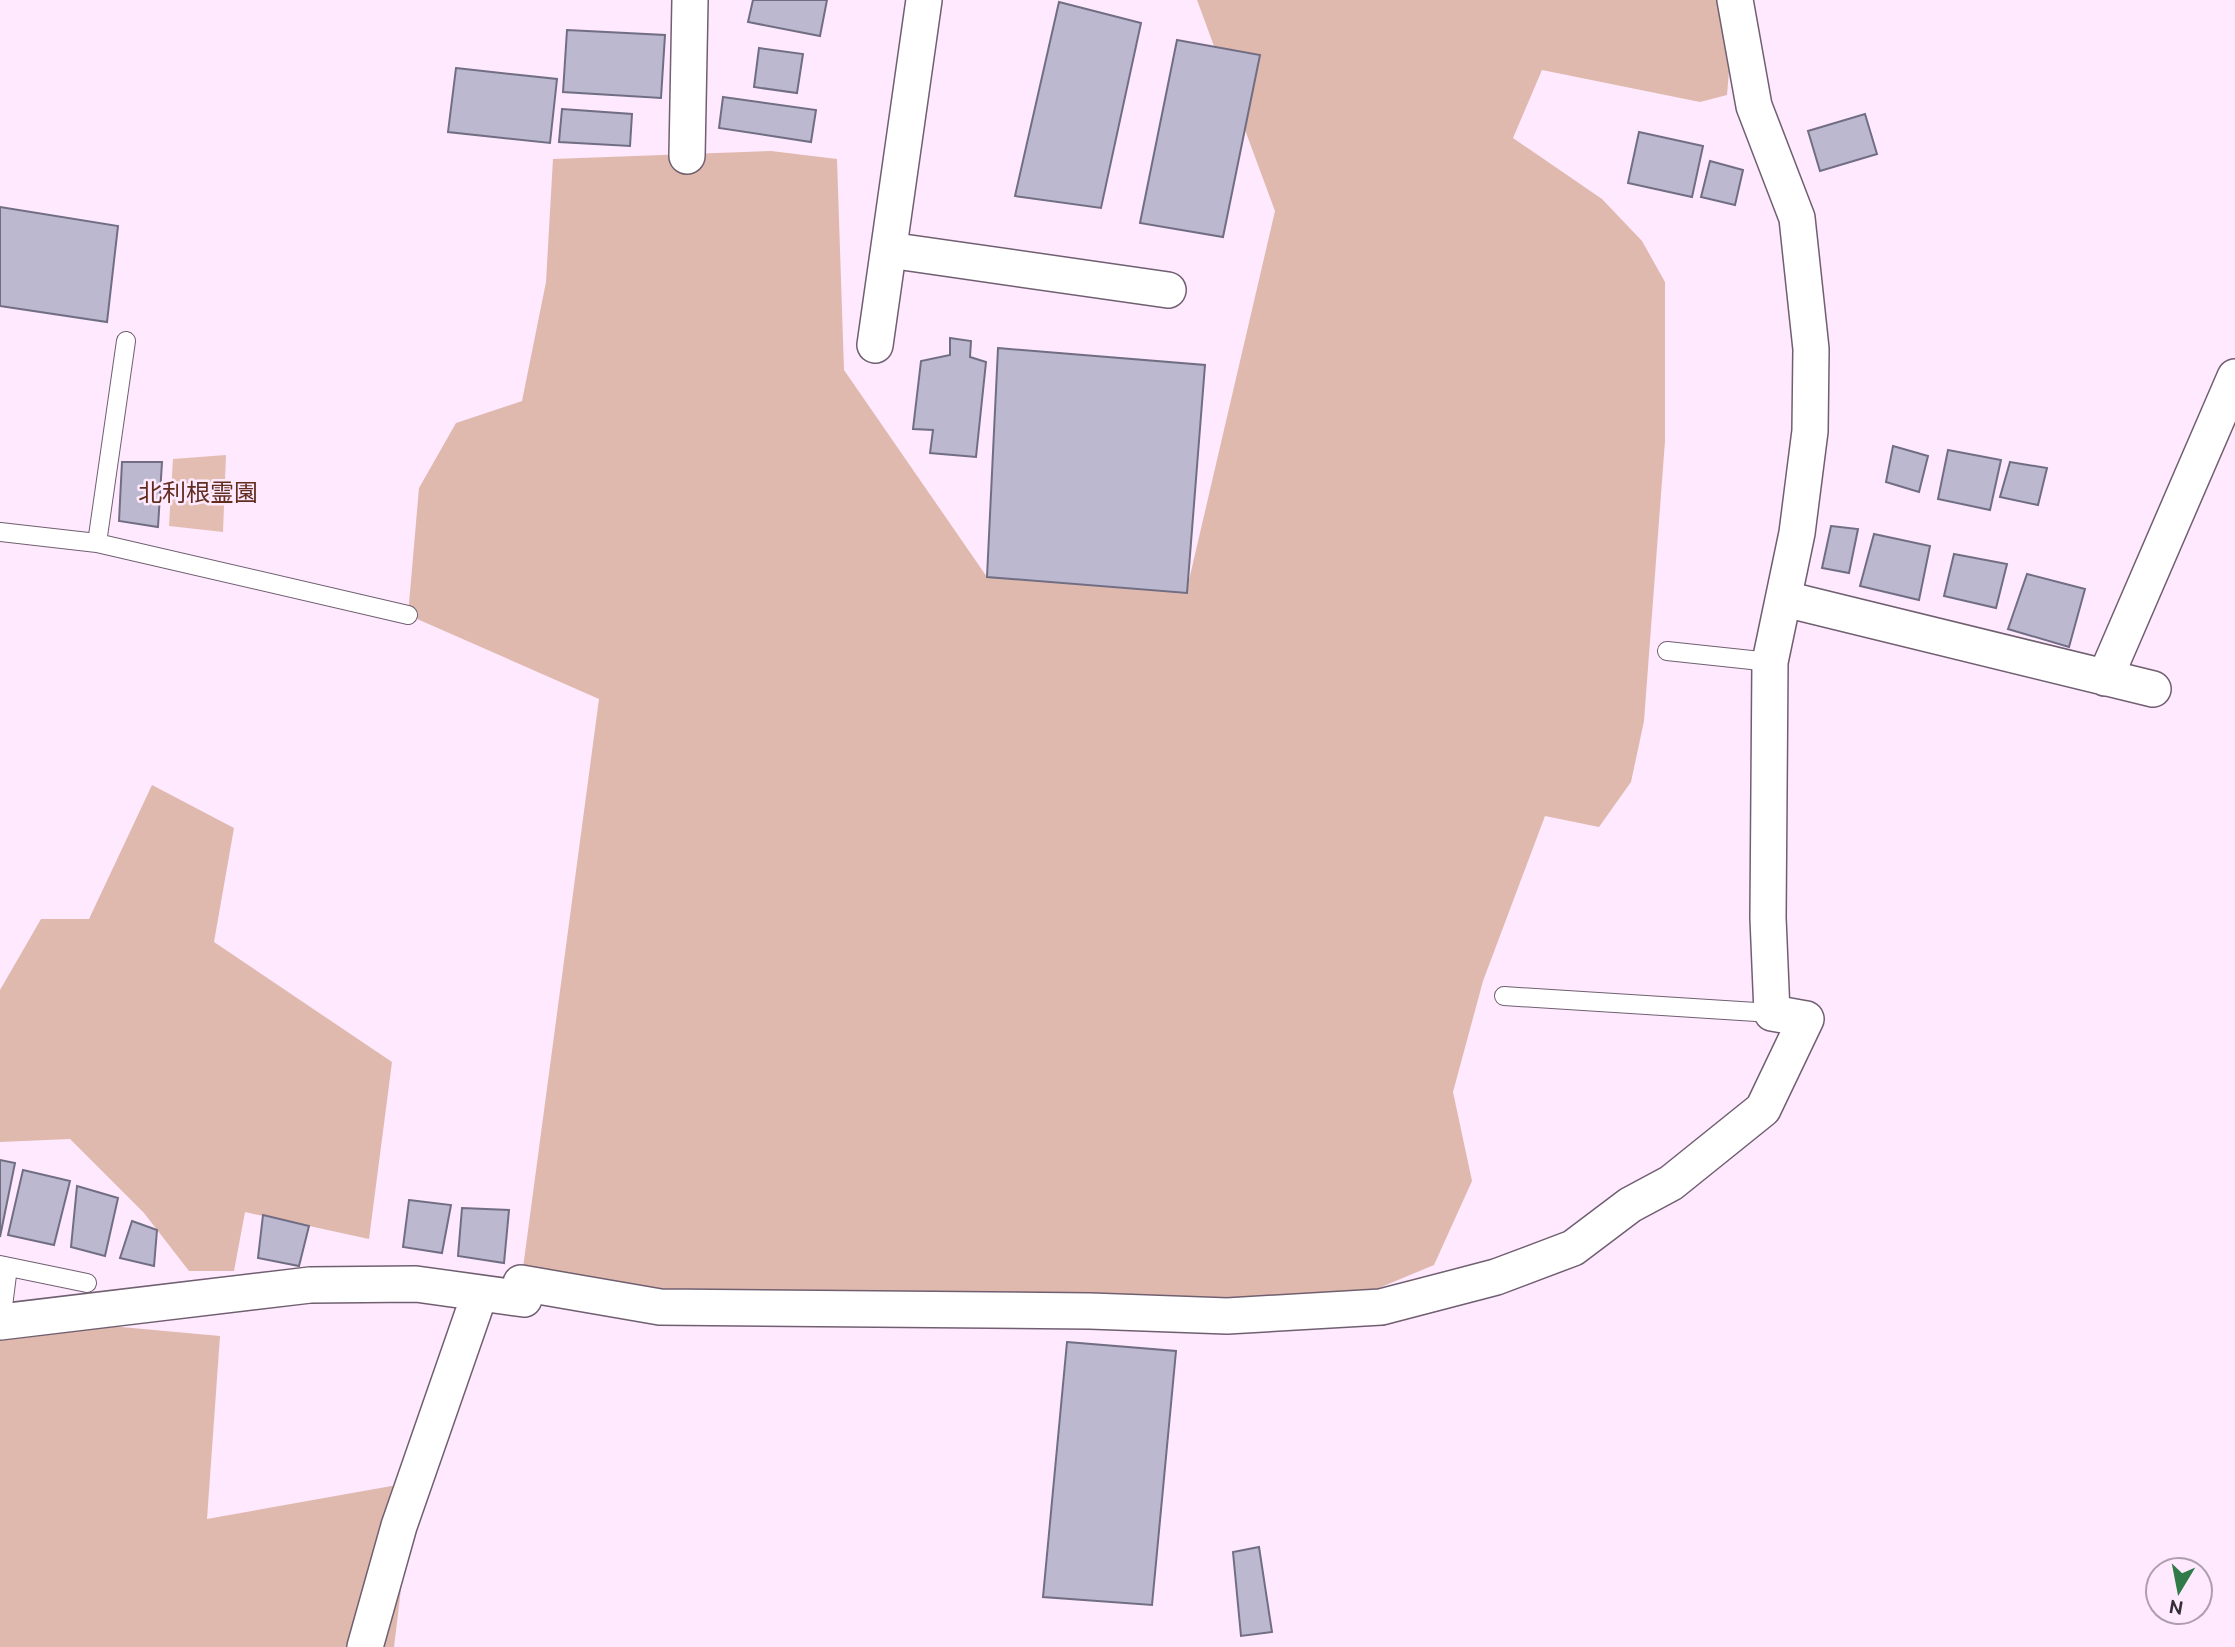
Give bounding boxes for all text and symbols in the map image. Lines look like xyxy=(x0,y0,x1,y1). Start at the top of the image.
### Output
park label: 北利根霊園 xyxy=(138,479,258,506)
north arrow xyxy=(2144,1556,2214,1626)
text: N xyxy=(2167,1596,2185,1620)

